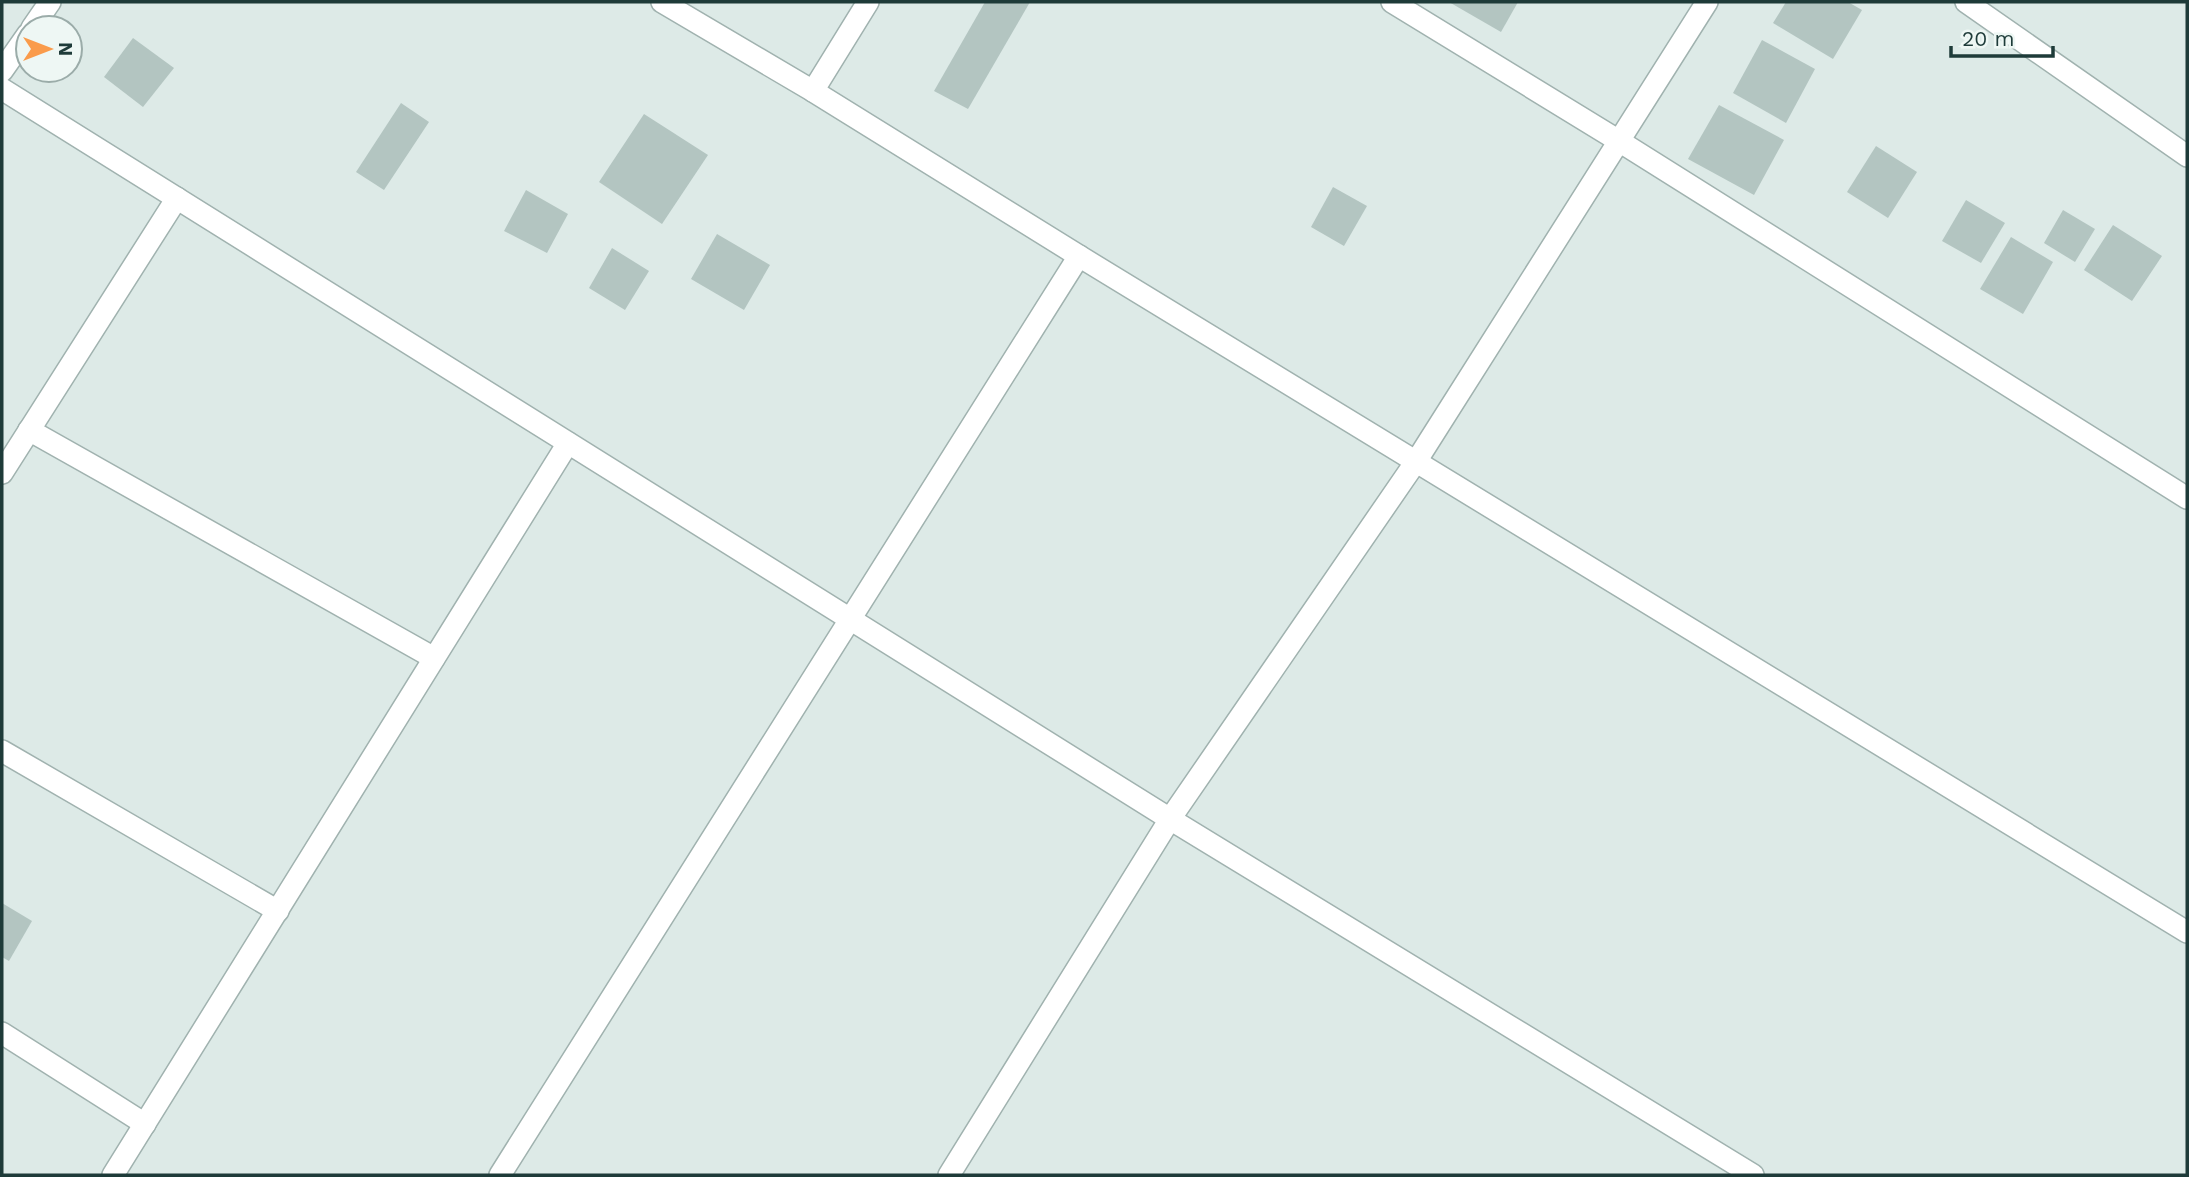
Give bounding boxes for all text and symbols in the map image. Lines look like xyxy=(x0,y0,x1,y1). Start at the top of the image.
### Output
north arrow xyxy=(14,14,84,84)
scale bar xyxy=(1951,14,2052,58)
text: 20 m xyxy=(1962,26,2014,51)
text: N xyxy=(54,42,77,56)

